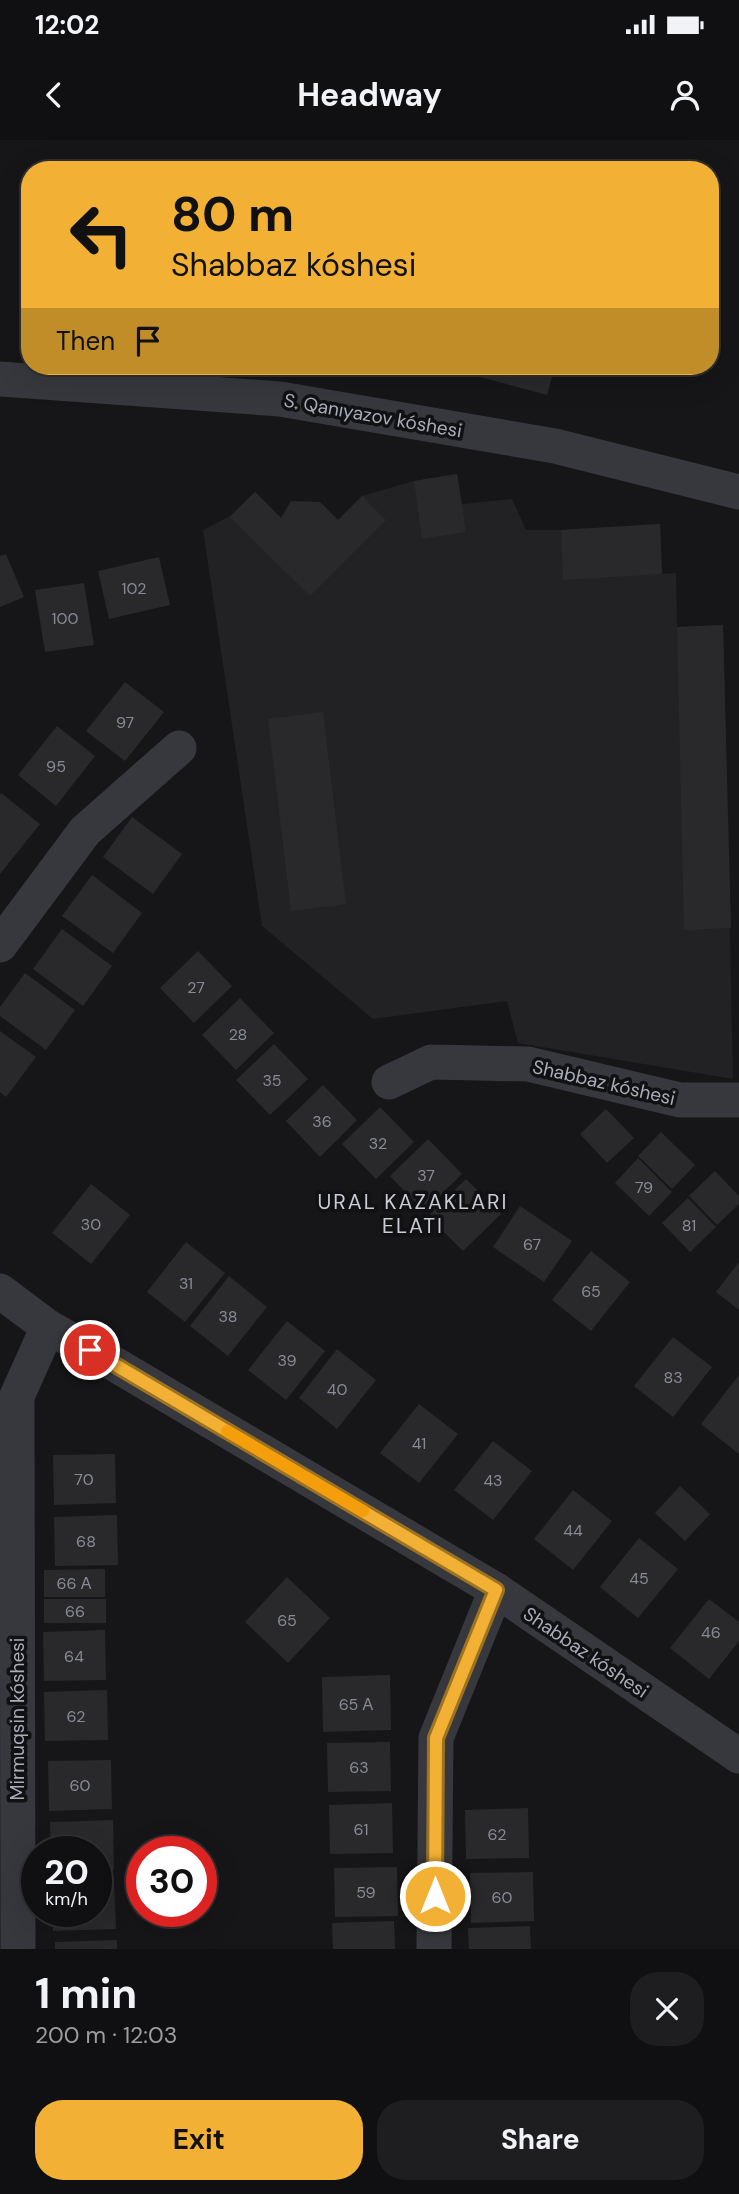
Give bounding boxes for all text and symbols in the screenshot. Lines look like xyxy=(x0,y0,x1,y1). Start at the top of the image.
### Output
text: 12:02 xyxy=(35,8,99,42)
text: Headway xyxy=(297,74,442,116)
icon: back xyxy=(35,76,73,114)
icon: person xyxy=(666,76,704,114)
text: 80 m xyxy=(171,182,294,246)
icon: left xyxy=(56,189,147,280)
text: Shabbaz kóshesi xyxy=(171,244,416,286)
icon: arrive xyxy=(129,322,167,360)
text: Then xyxy=(56,324,115,358)
street label: S. Qanıyazov kóshesi xyxy=(282,388,464,443)
house number: 102 xyxy=(122,578,147,599)
house number: 100 xyxy=(52,608,78,629)
house number: 97 xyxy=(116,712,134,733)
house number: 95 xyxy=(46,756,66,777)
house number: 27 xyxy=(187,977,205,998)
house number: 28 xyxy=(229,1024,247,1045)
street label: Shabbaz kóshesi xyxy=(530,1054,678,1111)
house number: 35 xyxy=(262,1070,282,1091)
house number: 36 xyxy=(312,1111,332,1132)
house number: 32 xyxy=(369,1133,387,1154)
house number: 37 xyxy=(417,1165,435,1186)
house number: 79 xyxy=(635,1177,653,1198)
district label: URAL KAZAKLARI ELATI xyxy=(317,1188,509,1240)
house number: 30 xyxy=(81,1214,101,1235)
house number: 81 xyxy=(682,1215,696,1236)
house number: 67 xyxy=(523,1234,541,1255)
house number: 31 xyxy=(179,1273,193,1294)
house number: 65 xyxy=(581,1281,601,1302)
house number: 38 xyxy=(218,1306,238,1327)
pin xyxy=(60,1320,120,1380)
icon: arrive xyxy=(71,1331,109,1369)
house number: 39 xyxy=(277,1350,297,1371)
house number: 83 xyxy=(663,1367,683,1388)
house number: 40 xyxy=(327,1379,347,1400)
house number: 41 xyxy=(412,1433,426,1454)
house number: 70 xyxy=(74,1469,94,1490)
house number: 43 xyxy=(483,1470,503,1491)
house number: 44 xyxy=(563,1520,583,1541)
house number: 68 xyxy=(76,1531,96,1552)
house number: 45 xyxy=(629,1568,649,1589)
house number: 66 А xyxy=(56,1573,92,1594)
house number: 66 xyxy=(65,1601,85,1622)
street label: Shabbaz kóshesi xyxy=(518,1601,653,1704)
house number: 65 xyxy=(277,1610,297,1631)
house number: 46 xyxy=(701,1622,721,1643)
street label: Mirmuqsin kóshesi xyxy=(5,1638,30,1800)
house number: 64 xyxy=(64,1646,84,1667)
house number: 65 А xyxy=(339,1694,374,1715)
house number: 62 xyxy=(67,1706,85,1727)
house number: 63 xyxy=(349,1757,369,1778)
house number: 60 xyxy=(70,1775,91,1796)
house number: 61 xyxy=(353,1819,369,1840)
house number: 62 xyxy=(488,1824,506,1845)
speed limit sign: 30 xyxy=(126,1836,217,1927)
text: 20 xyxy=(44,1849,89,1895)
position arrow xyxy=(398,1859,472,1933)
house number: 59 xyxy=(356,1882,376,1903)
text: km/h xyxy=(45,1887,88,1911)
house number: 60 xyxy=(492,1887,513,1908)
text: 1 min xyxy=(35,1966,137,2021)
button: close xyxy=(630,1972,704,2046)
text: 200 m · 12:03 xyxy=(35,2020,177,2050)
button: Exit xyxy=(35,2100,363,2180)
button: Share xyxy=(377,2100,704,2180)

